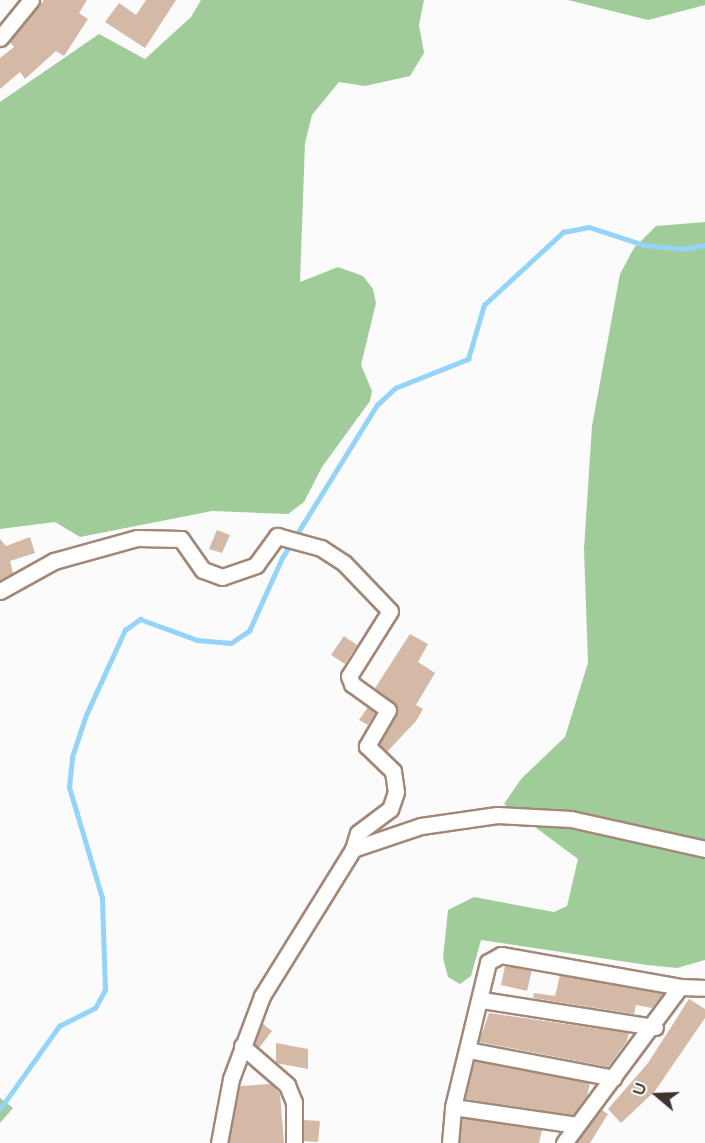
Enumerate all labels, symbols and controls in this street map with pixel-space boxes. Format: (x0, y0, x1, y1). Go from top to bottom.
north arrow (627, 1065, 687, 1125)
text: U (629, 1080, 651, 1098)

